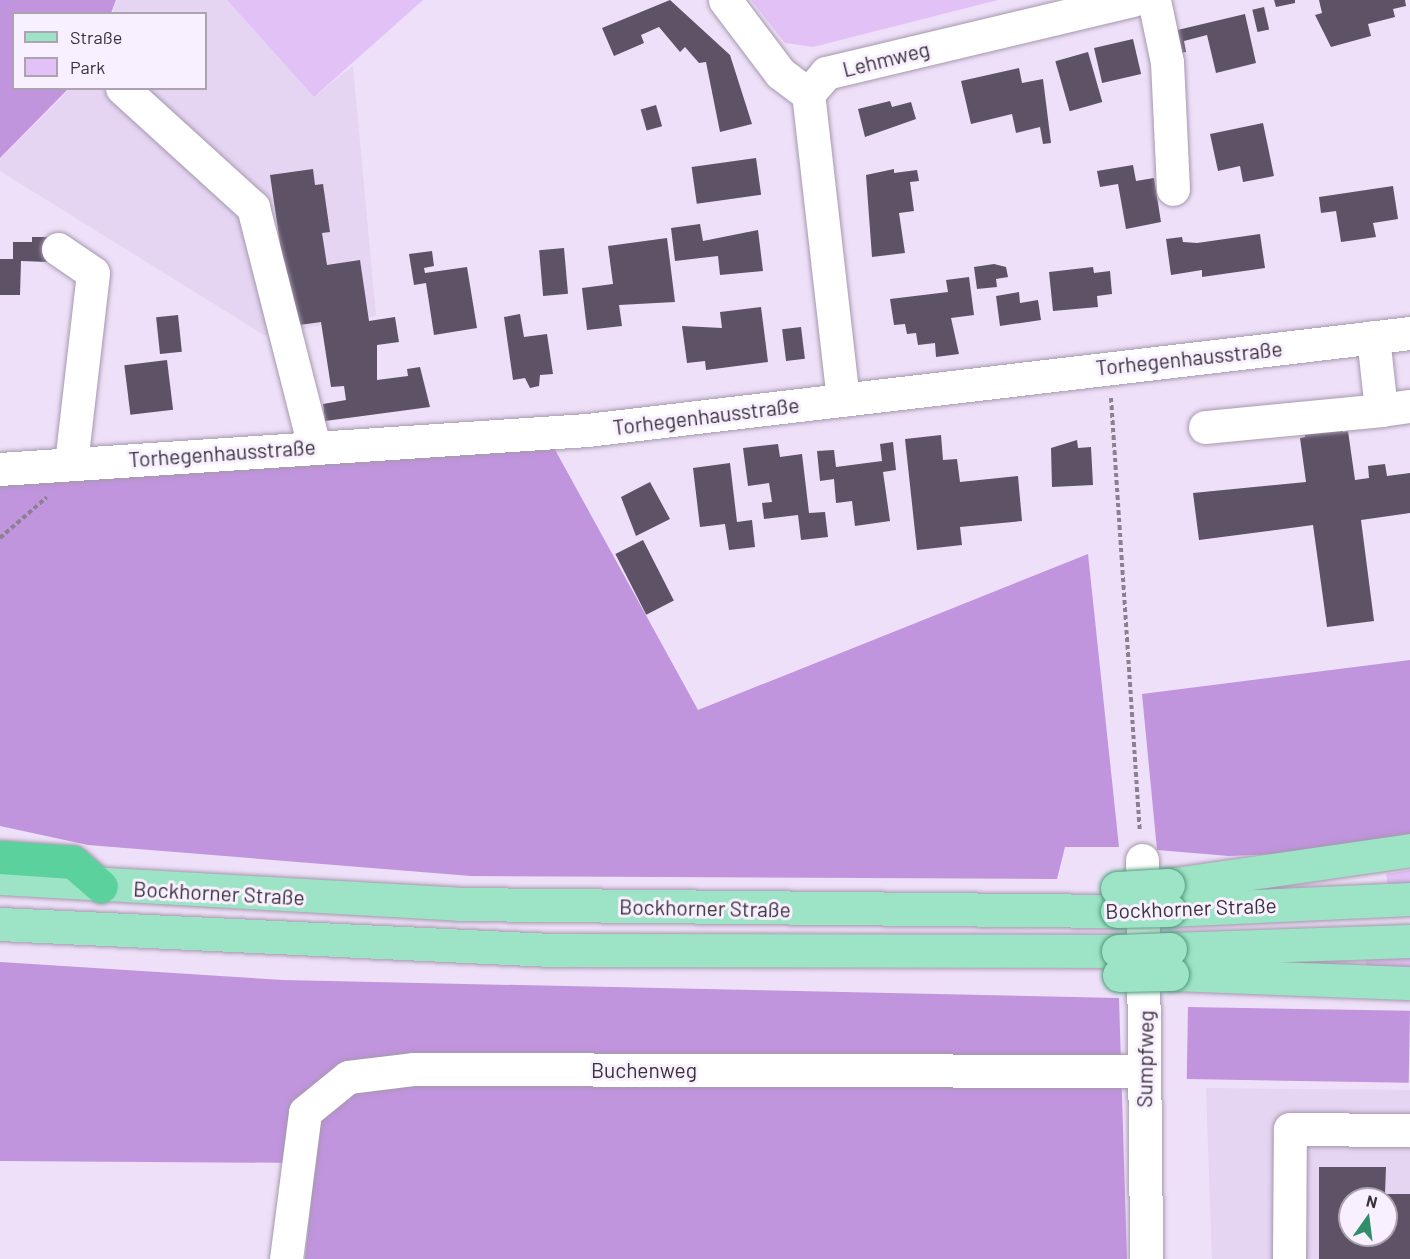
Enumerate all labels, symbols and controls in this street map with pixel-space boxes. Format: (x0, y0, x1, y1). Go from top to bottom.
legend (12, 12, 207, 90)
text: Straße (70, 26, 122, 48)
street label: Lehmweg (840, 36, 932, 82)
text: Park (70, 56, 105, 78)
street label: Torhegenhausstraße (1094, 336, 1284, 380)
street label: Torhegenhausstraße (611, 392, 801, 440)
street label: Torhegenhausstraße (128, 434, 316, 472)
street label: Bockhorner Straße (133, 876, 305, 910)
street label: Bockhorner Straße (1105, 892, 1277, 924)
street label: Bockhorner Straße (619, 894, 791, 922)
street label: Sumpfweg (1132, 1010, 1158, 1108)
street label: Buchenweg (591, 1057, 697, 1083)
north arrow (1338, 1187, 1398, 1247)
text: N (1365, 1190, 1379, 1211)

